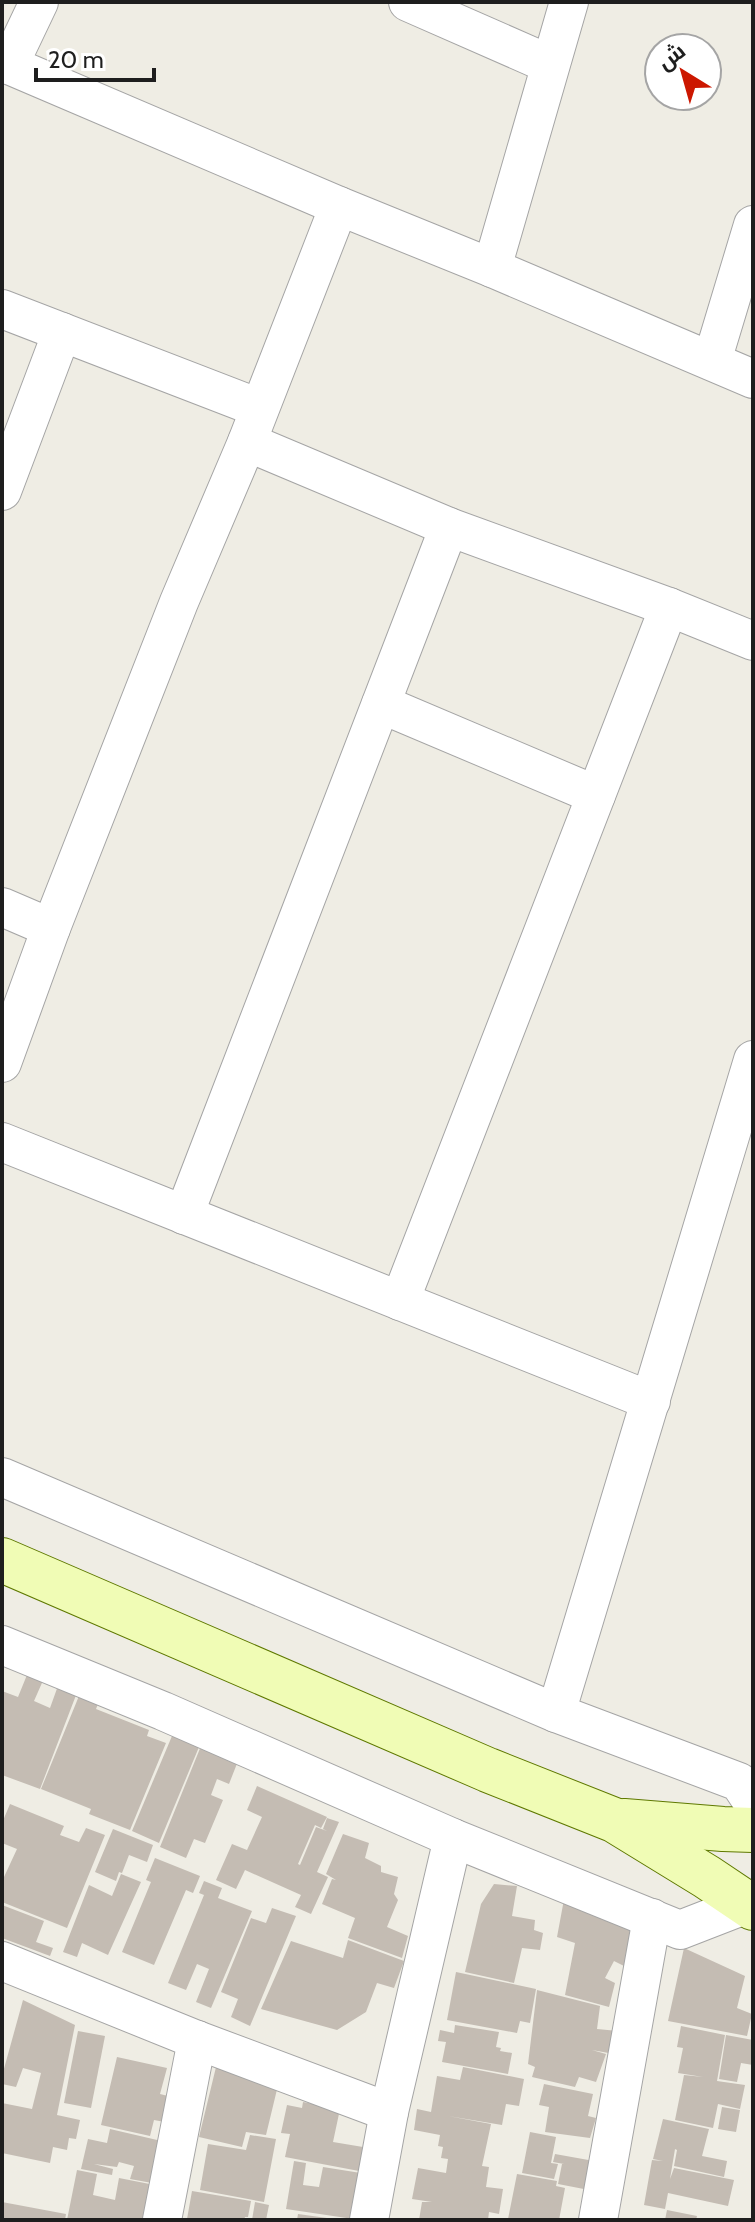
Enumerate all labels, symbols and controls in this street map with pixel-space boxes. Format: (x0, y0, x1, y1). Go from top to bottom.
scale bar (36, 32, 154, 82)
north arrow (643, 32, 723, 112)
text: ش (652, 37, 691, 76)
text: 20 m (48, 45, 104, 74)

